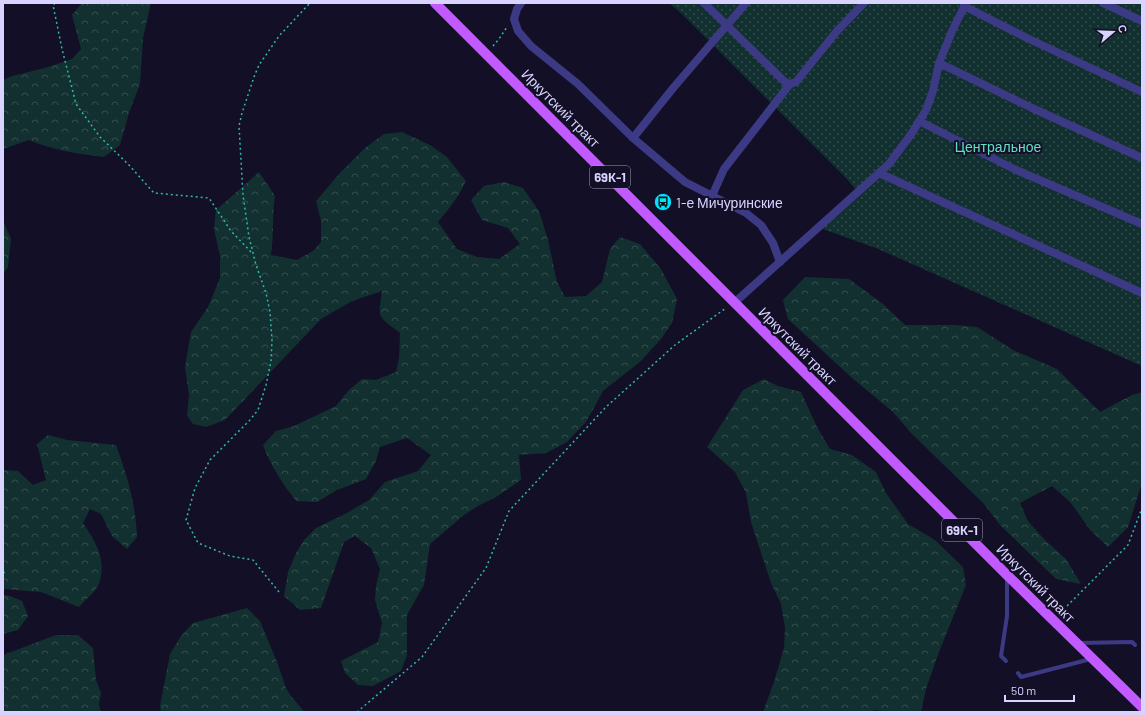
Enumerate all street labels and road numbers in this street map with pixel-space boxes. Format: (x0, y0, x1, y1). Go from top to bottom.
street label: Иркутский тракт (518, 65, 604, 151)
road number: 69К-1 (590, 166, 630, 188)
street label: Иркутский тракт (755, 303, 841, 389)
road number: 69К-1 (942, 519, 982, 541)
street label: Иркутский тракт (993, 540, 1079, 626)

